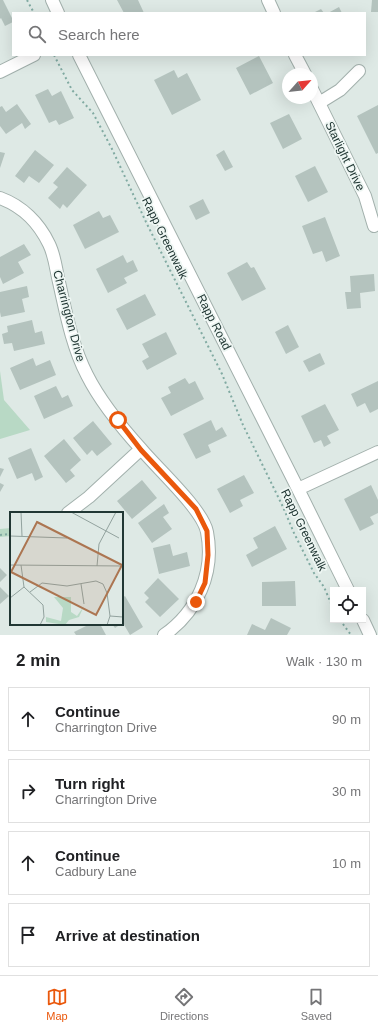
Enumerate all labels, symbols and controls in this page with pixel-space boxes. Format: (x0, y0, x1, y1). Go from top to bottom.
search box (12, 12, 366, 56)
icon: search (26, 23, 48, 45)
text: Search here (58, 26, 140, 43)
north arrow (282, 68, 318, 104)
street label: Starlight Drive (322, 119, 368, 193)
street label: Rapp Greenwalk (139, 195, 191, 282)
street label: Charrington Drive (50, 269, 88, 364)
street label: Rapp Road (194, 292, 234, 352)
route start (109, 411, 127, 429)
street label: Rapp Greenwalk (278, 487, 330, 574)
inset map (10, 512, 123, 625)
map controls (330, 587, 366, 623)
button: locate (330, 587, 366, 623)
route end (187, 593, 205, 611)
text: 2 min (16, 651, 60, 670)
text: Walk · 130 m (286, 654, 362, 669)
text: Continue (55, 703, 120, 720)
icon: ahead (17, 708, 39, 730)
text: 90 m (332, 712, 361, 727)
text: Charrington Drive (55, 720, 157, 735)
text: Turn right (55, 775, 125, 792)
icon: right (17, 780, 39, 802)
text: 30 m (332, 784, 361, 799)
text: Charrington Drive (55, 792, 157, 807)
text: Continue (55, 847, 120, 864)
icon: ahead (17, 852, 39, 874)
text: 10 m (332, 856, 361, 871)
text: Cadbury Lane (55, 864, 137, 879)
icon: arrive (17, 924, 39, 946)
text: Arrive at destination (55, 927, 200, 944)
tab: Map (46, 986, 68, 1022)
tab: Directions (160, 986, 209, 1022)
tab: Saved (301, 986, 332, 1022)

